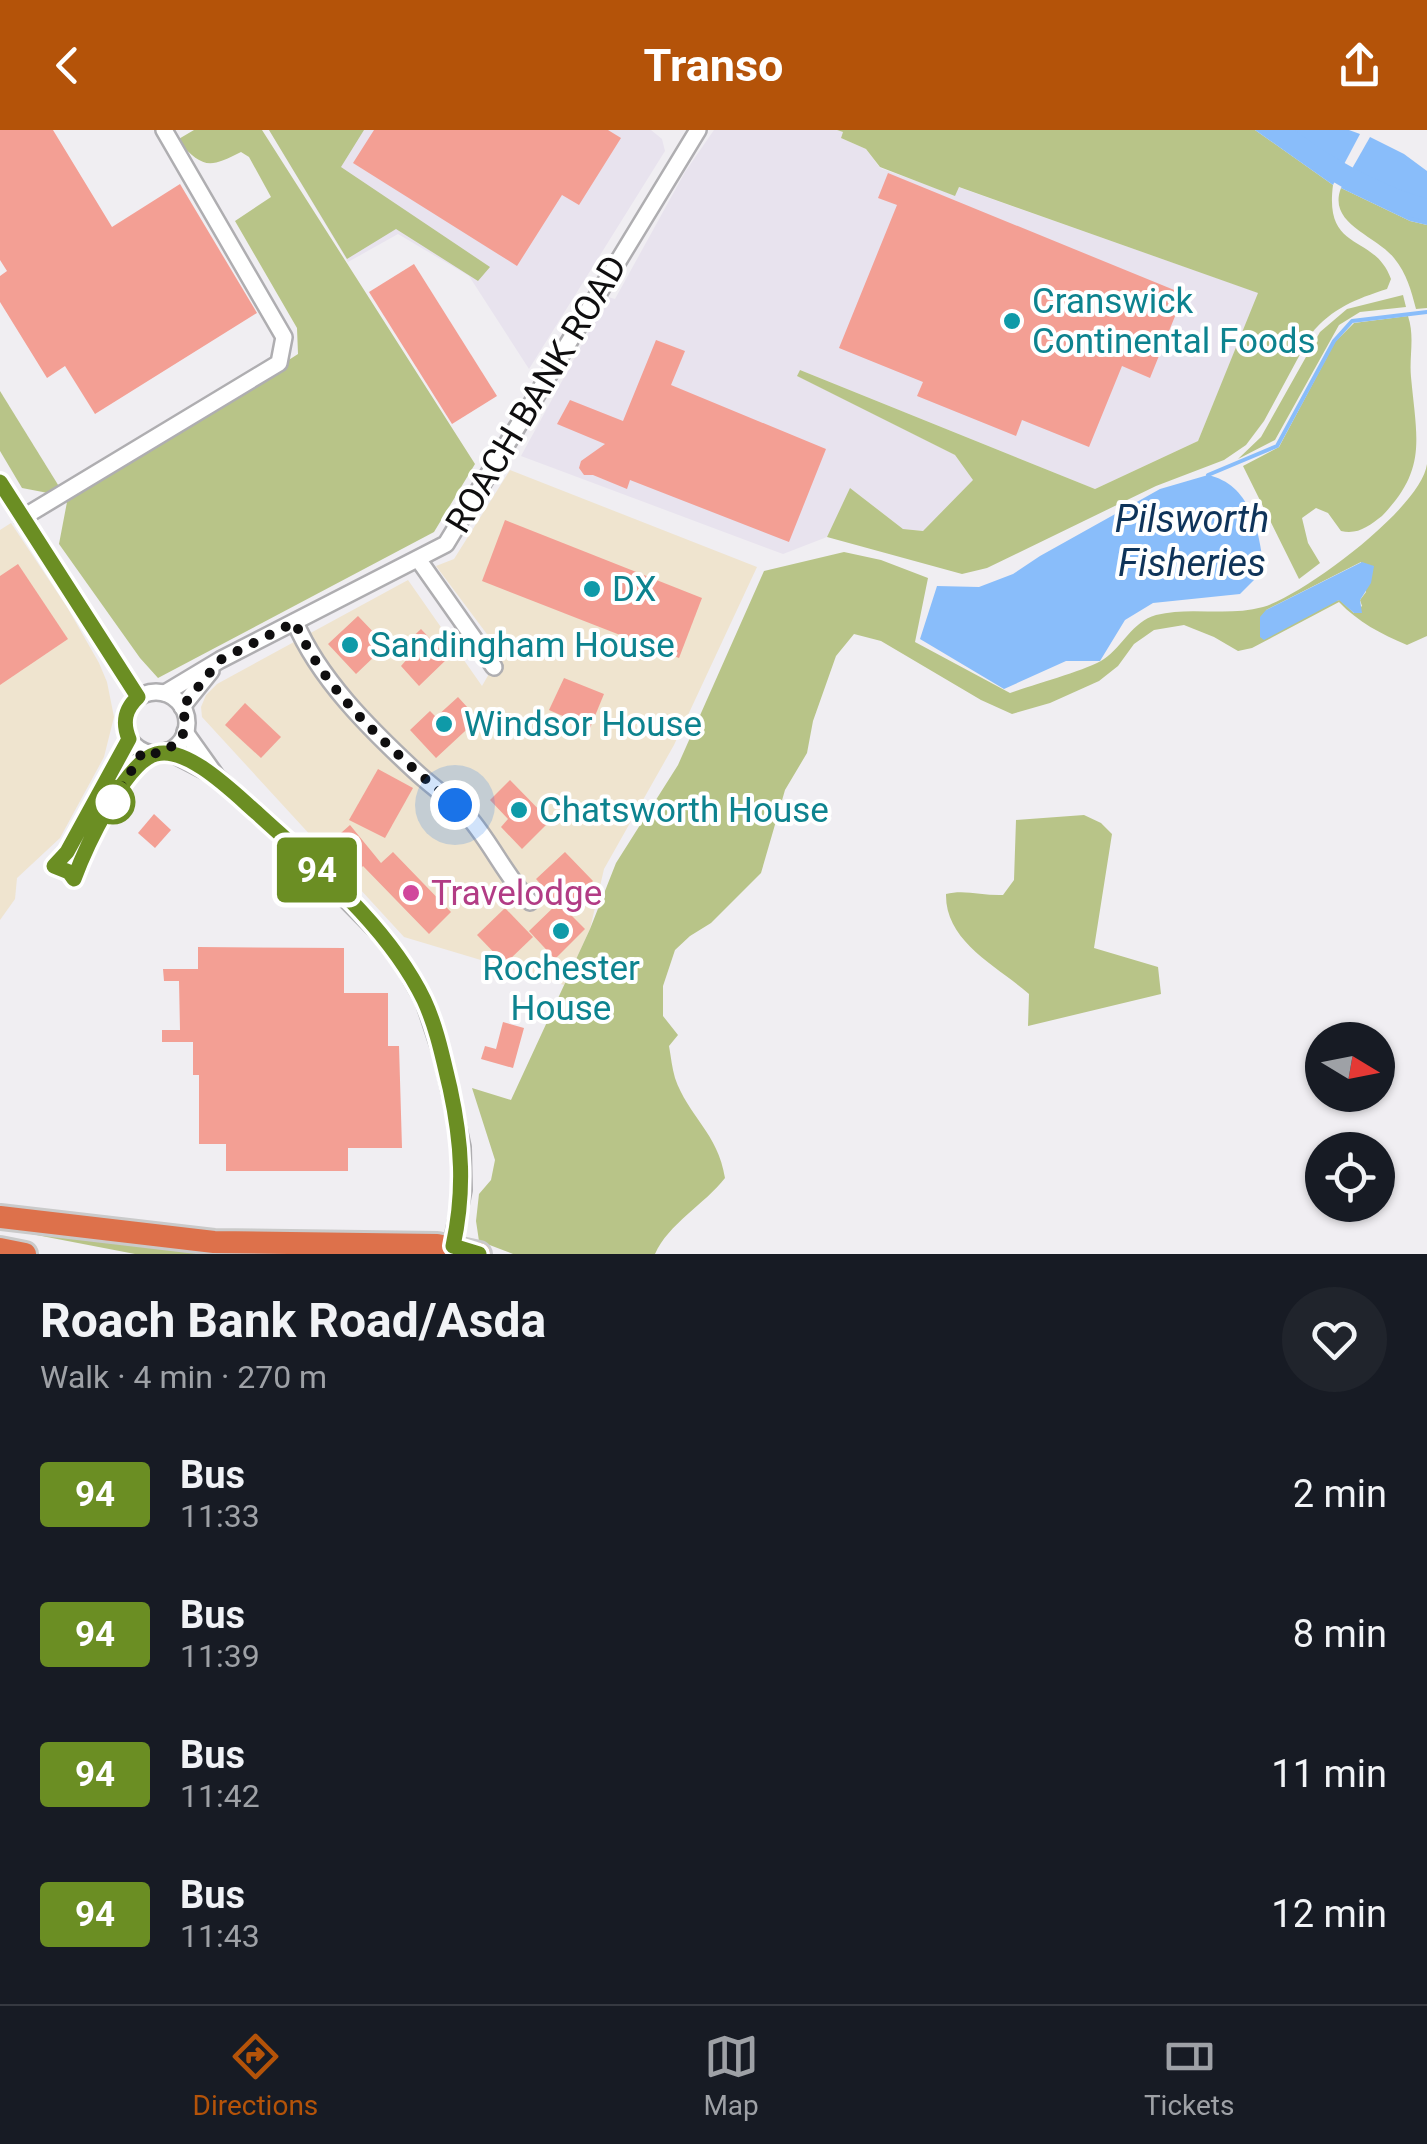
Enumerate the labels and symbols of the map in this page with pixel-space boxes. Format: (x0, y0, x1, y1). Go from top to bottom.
street label: ROACH BANK ROAD (438, 248, 635, 540)
place label: Cranswick Continental Foods (1032, 281, 1316, 362)
marker: Cranswick Continental Foods (1001, 310, 1023, 332)
water label: Pilsworth Fisheries (1115, 497, 1269, 585)
place label: DX (612, 569, 657, 610)
marker: DX (581, 578, 603, 600)
place label: Sandingham House (370, 625, 675, 666)
marker: Sandingham House (339, 634, 361, 656)
place label: Windsor House (464, 704, 702, 745)
marker: Windsor House (433, 713, 455, 735)
your location (430, 780, 480, 830)
unlabelled marker (92, 781, 134, 823)
place label: Chatsworth House (539, 790, 829, 831)
marker: Chatsworth House (508, 799, 530, 821)
line badge: 94 (272, 838, 362, 902)
place label: Travelodge (431, 873, 602, 914)
marker: Travelodge (400, 882, 422, 904)
marker: Rochester House (550, 920, 572, 942)
place label: Rochester House (482, 948, 640, 1029)
north arrow (1305, 1022, 1395, 1112)

